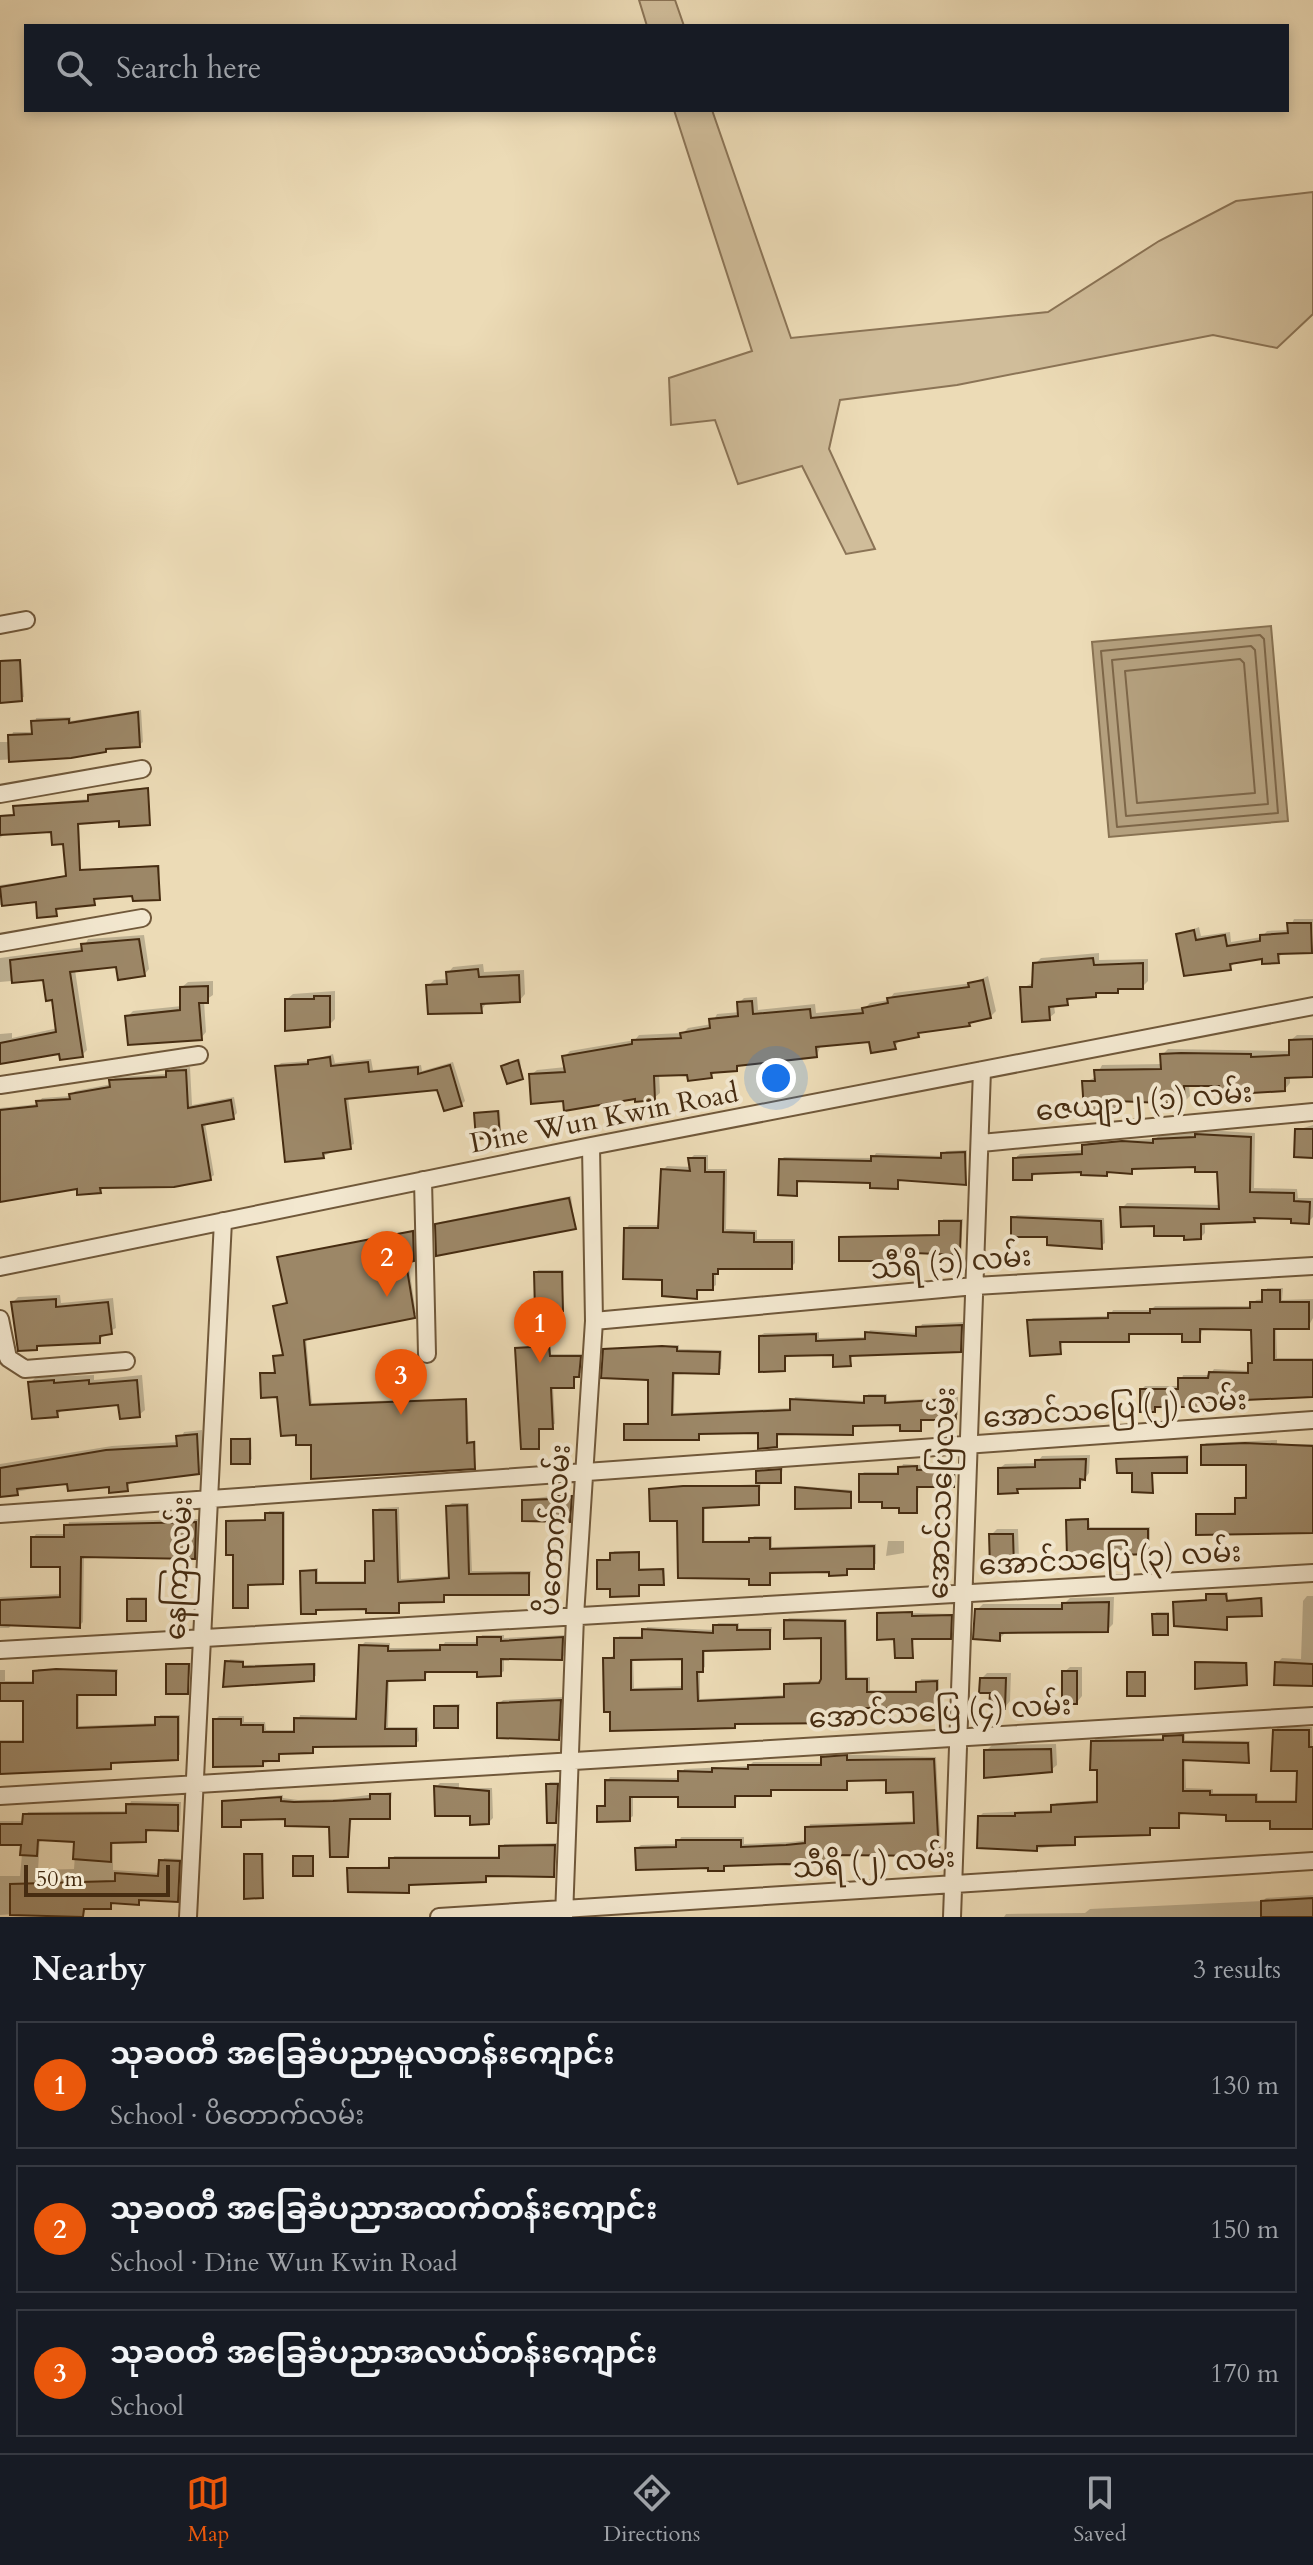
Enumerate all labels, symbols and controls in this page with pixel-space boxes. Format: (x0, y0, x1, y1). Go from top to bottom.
search box (24, 24, 1289, 112)
icon: search (52, 46, 96, 90)
text: Search here (116, 48, 261, 89)
your location (756, 1058, 796, 1098)
street label: Dine Wun Kwin Road (467, 1073, 742, 1163)
street label: ဇေယျာ၂ (၁) လမ်း (1034, 1074, 1254, 1133)
pin: 2 (361, 1231, 413, 1297)
street label: သီရိ (၁) လမ်း (869, 1237, 1033, 1292)
pin: 1 (514, 1297, 566, 1363)
pin: 3 (375, 1349, 427, 1415)
street label: အောင်သပြေ (၂) လမ်း (982, 1381, 1248, 1440)
street label: အောင်သပြေလမ်း (919, 1386, 968, 1600)
street label: ပိတောက်လမ်း (530, 1443, 580, 1617)
street label: နေကြာလမ်း (156, 1495, 205, 1641)
street label: အောင်သပြေ (၃) လမ်း (978, 1533, 1242, 1588)
street label: အောင်သပြေ (၄) လမ်း (808, 1686, 1072, 1741)
street label: သီရိ (၂) လမ်း (792, 1838, 957, 1891)
scale bar (24, 1861, 170, 1897)
text: 50 m (36, 1864, 83, 1894)
text: Nearby (32, 1946, 147, 1992)
text: 3 results (1193, 1952, 1281, 1987)
text: သုခဝတီ အခြေခံပညာမူလတန်းကျောင်း (110, 2034, 615, 2075)
text: 1 (53, 2068, 67, 2103)
text: 130 m (1210, 2068, 1279, 2103)
text: School · ပိတောက်လမ်း (110, 2098, 364, 2133)
text: သုခဝတီ အခြေခံပညာအထက်တန်းကျောင်း (110, 2189, 657, 2230)
text: 2 (53, 2212, 67, 2247)
text: 150 m (1210, 2212, 1279, 2247)
text: School · Dine Wun Kwin Road (110, 2245, 458, 2280)
text: သုခဝတီ အခြေခံပညာအလယ်တန်းကျောင်း (110, 2333, 657, 2374)
text: 3 (53, 2356, 67, 2391)
text: 170 m (1210, 2356, 1279, 2391)
text: School (110, 2389, 184, 2424)
tab: Map (186, 2471, 230, 2549)
tab: Directions (603, 2471, 700, 2549)
tab: Saved (1073, 2471, 1127, 2549)

